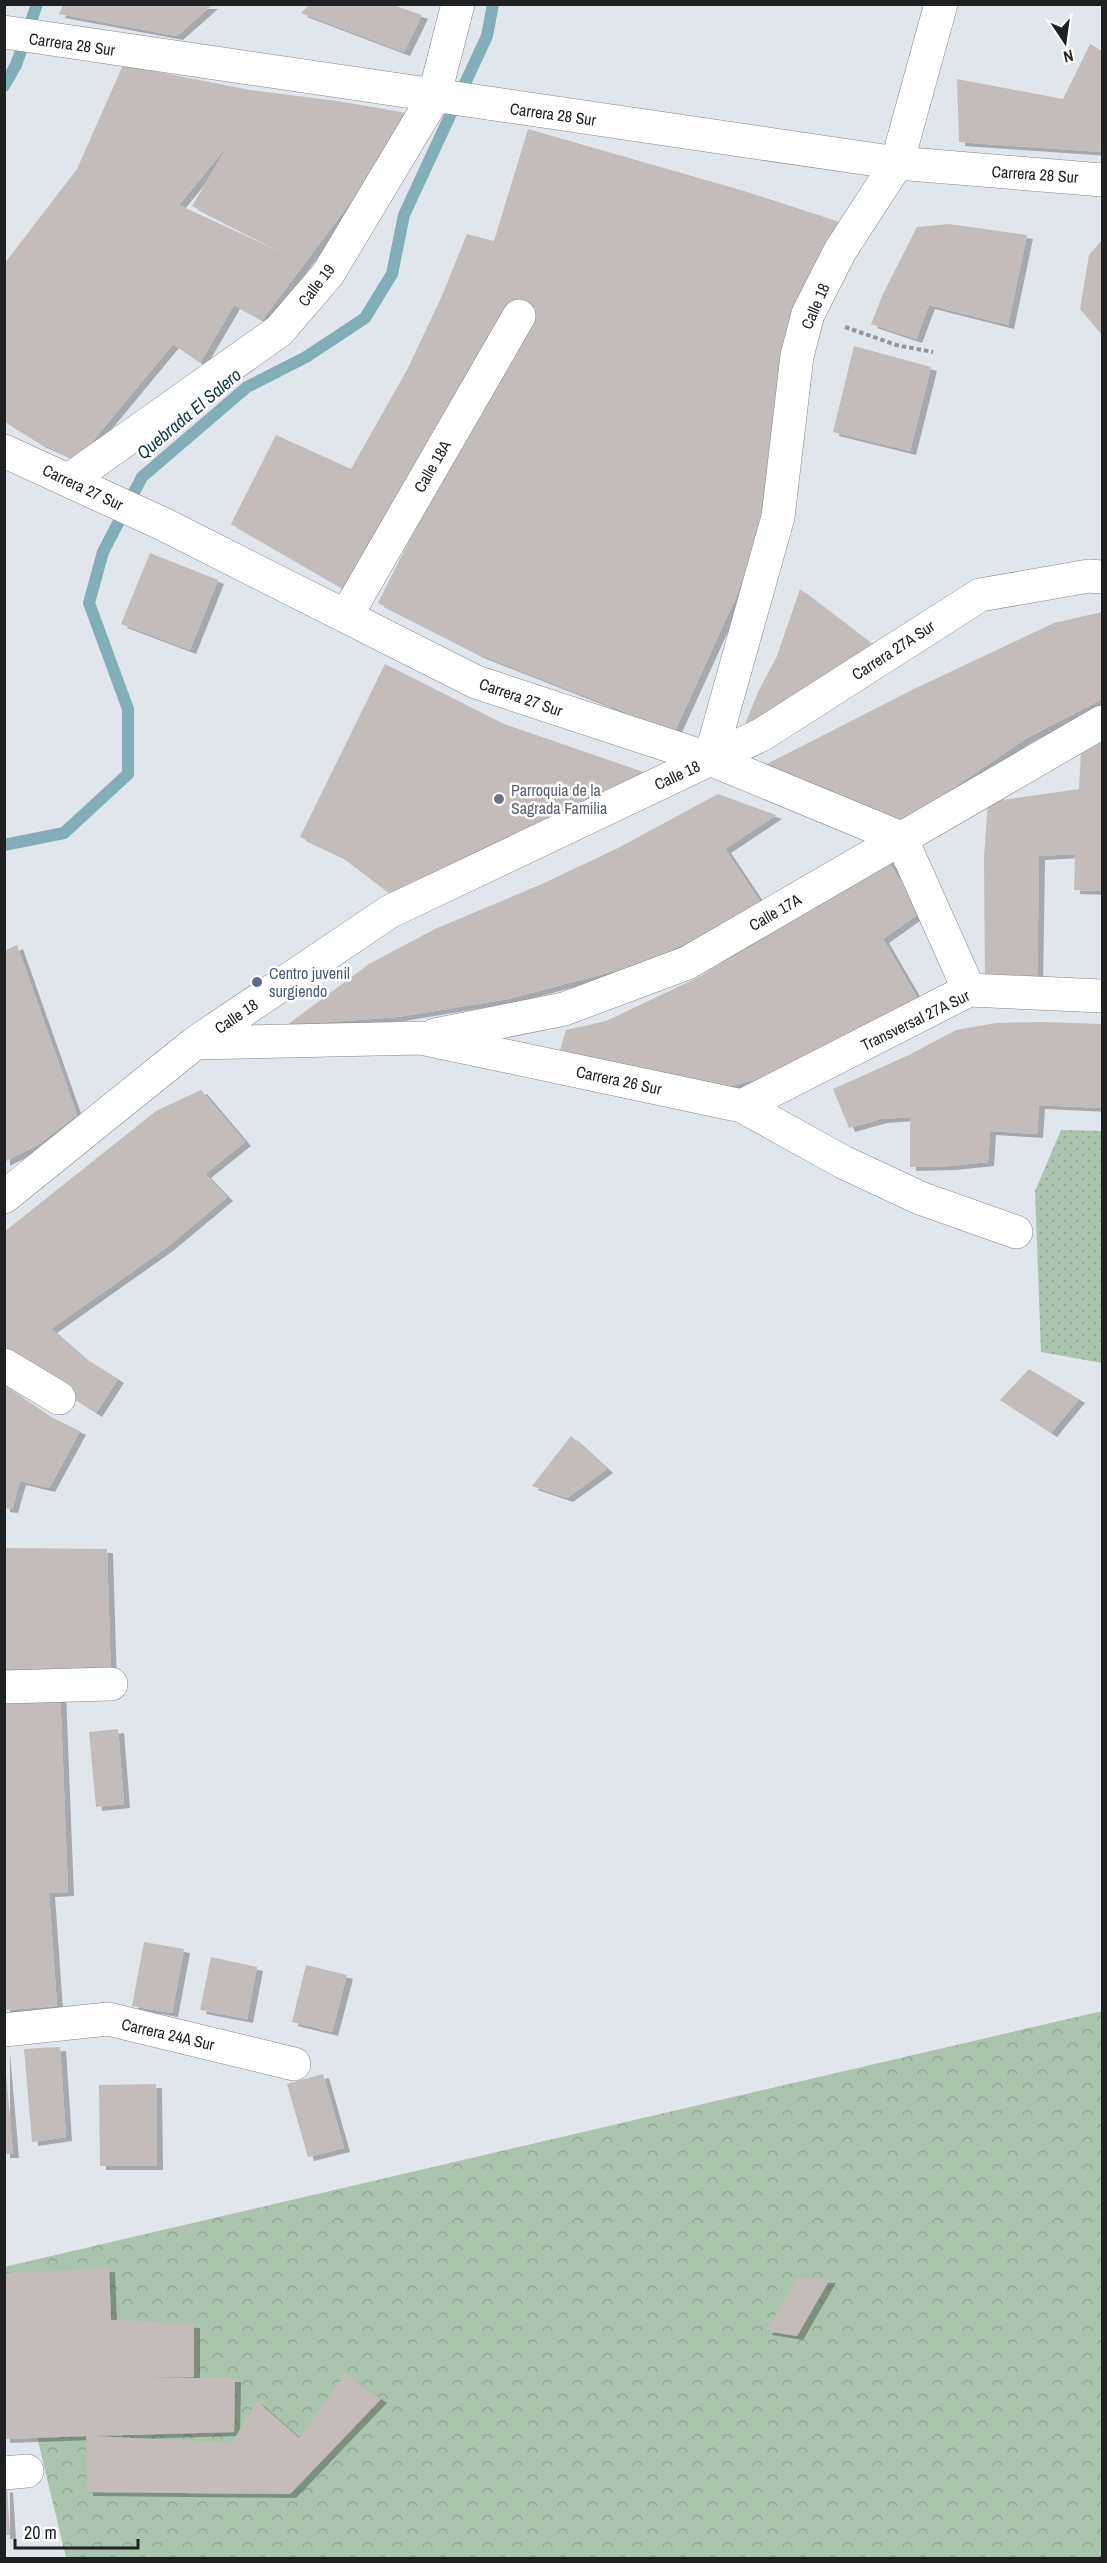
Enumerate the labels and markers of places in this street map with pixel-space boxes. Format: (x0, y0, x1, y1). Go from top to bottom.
place label: Parroquia de la Sagrada Familia (511, 779, 608, 819)
marker: Parroquia de la Sagrada Familia (492, 792, 506, 806)
place label: Centro juvenil surgiendo (269, 962, 350, 1002)
marker: Centro juvenil surgiendo (250, 975, 264, 989)

